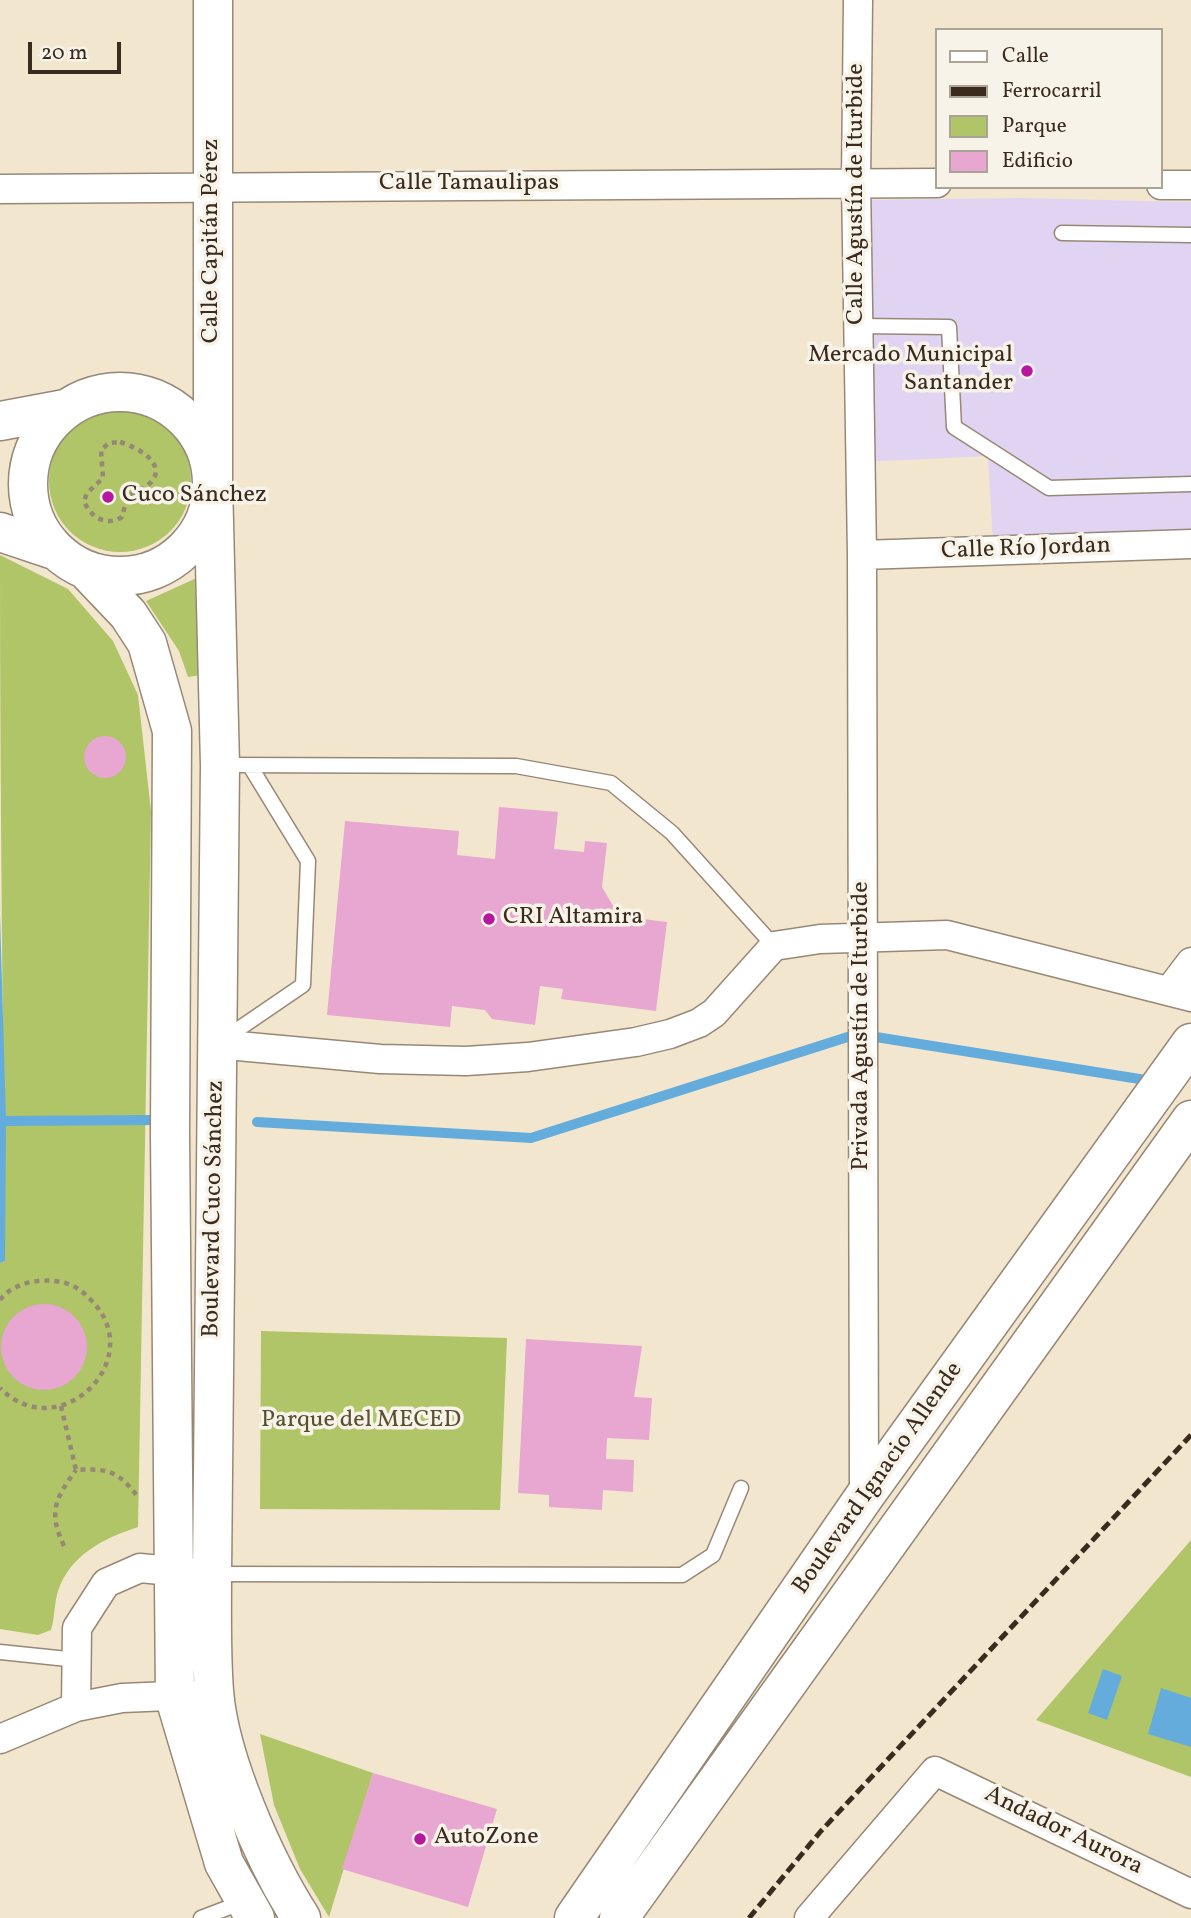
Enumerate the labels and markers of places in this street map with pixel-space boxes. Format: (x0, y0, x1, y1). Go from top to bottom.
place label: Mercado Municipal Santander (808, 343, 1013, 399)
marker: Mercado Municipal Santander (1019, 363, 1035, 379)
place label: Cuco Sánchez (122, 483, 267, 511)
marker: Cuco Sánchez (100, 489, 116, 505)
place label: CRI Altamira (503, 905, 643, 933)
marker: CRI Altamira (481, 911, 497, 927)
place label: AutoZone (434, 1825, 539, 1853)
marker: AutoZone (412, 1831, 428, 1847)

